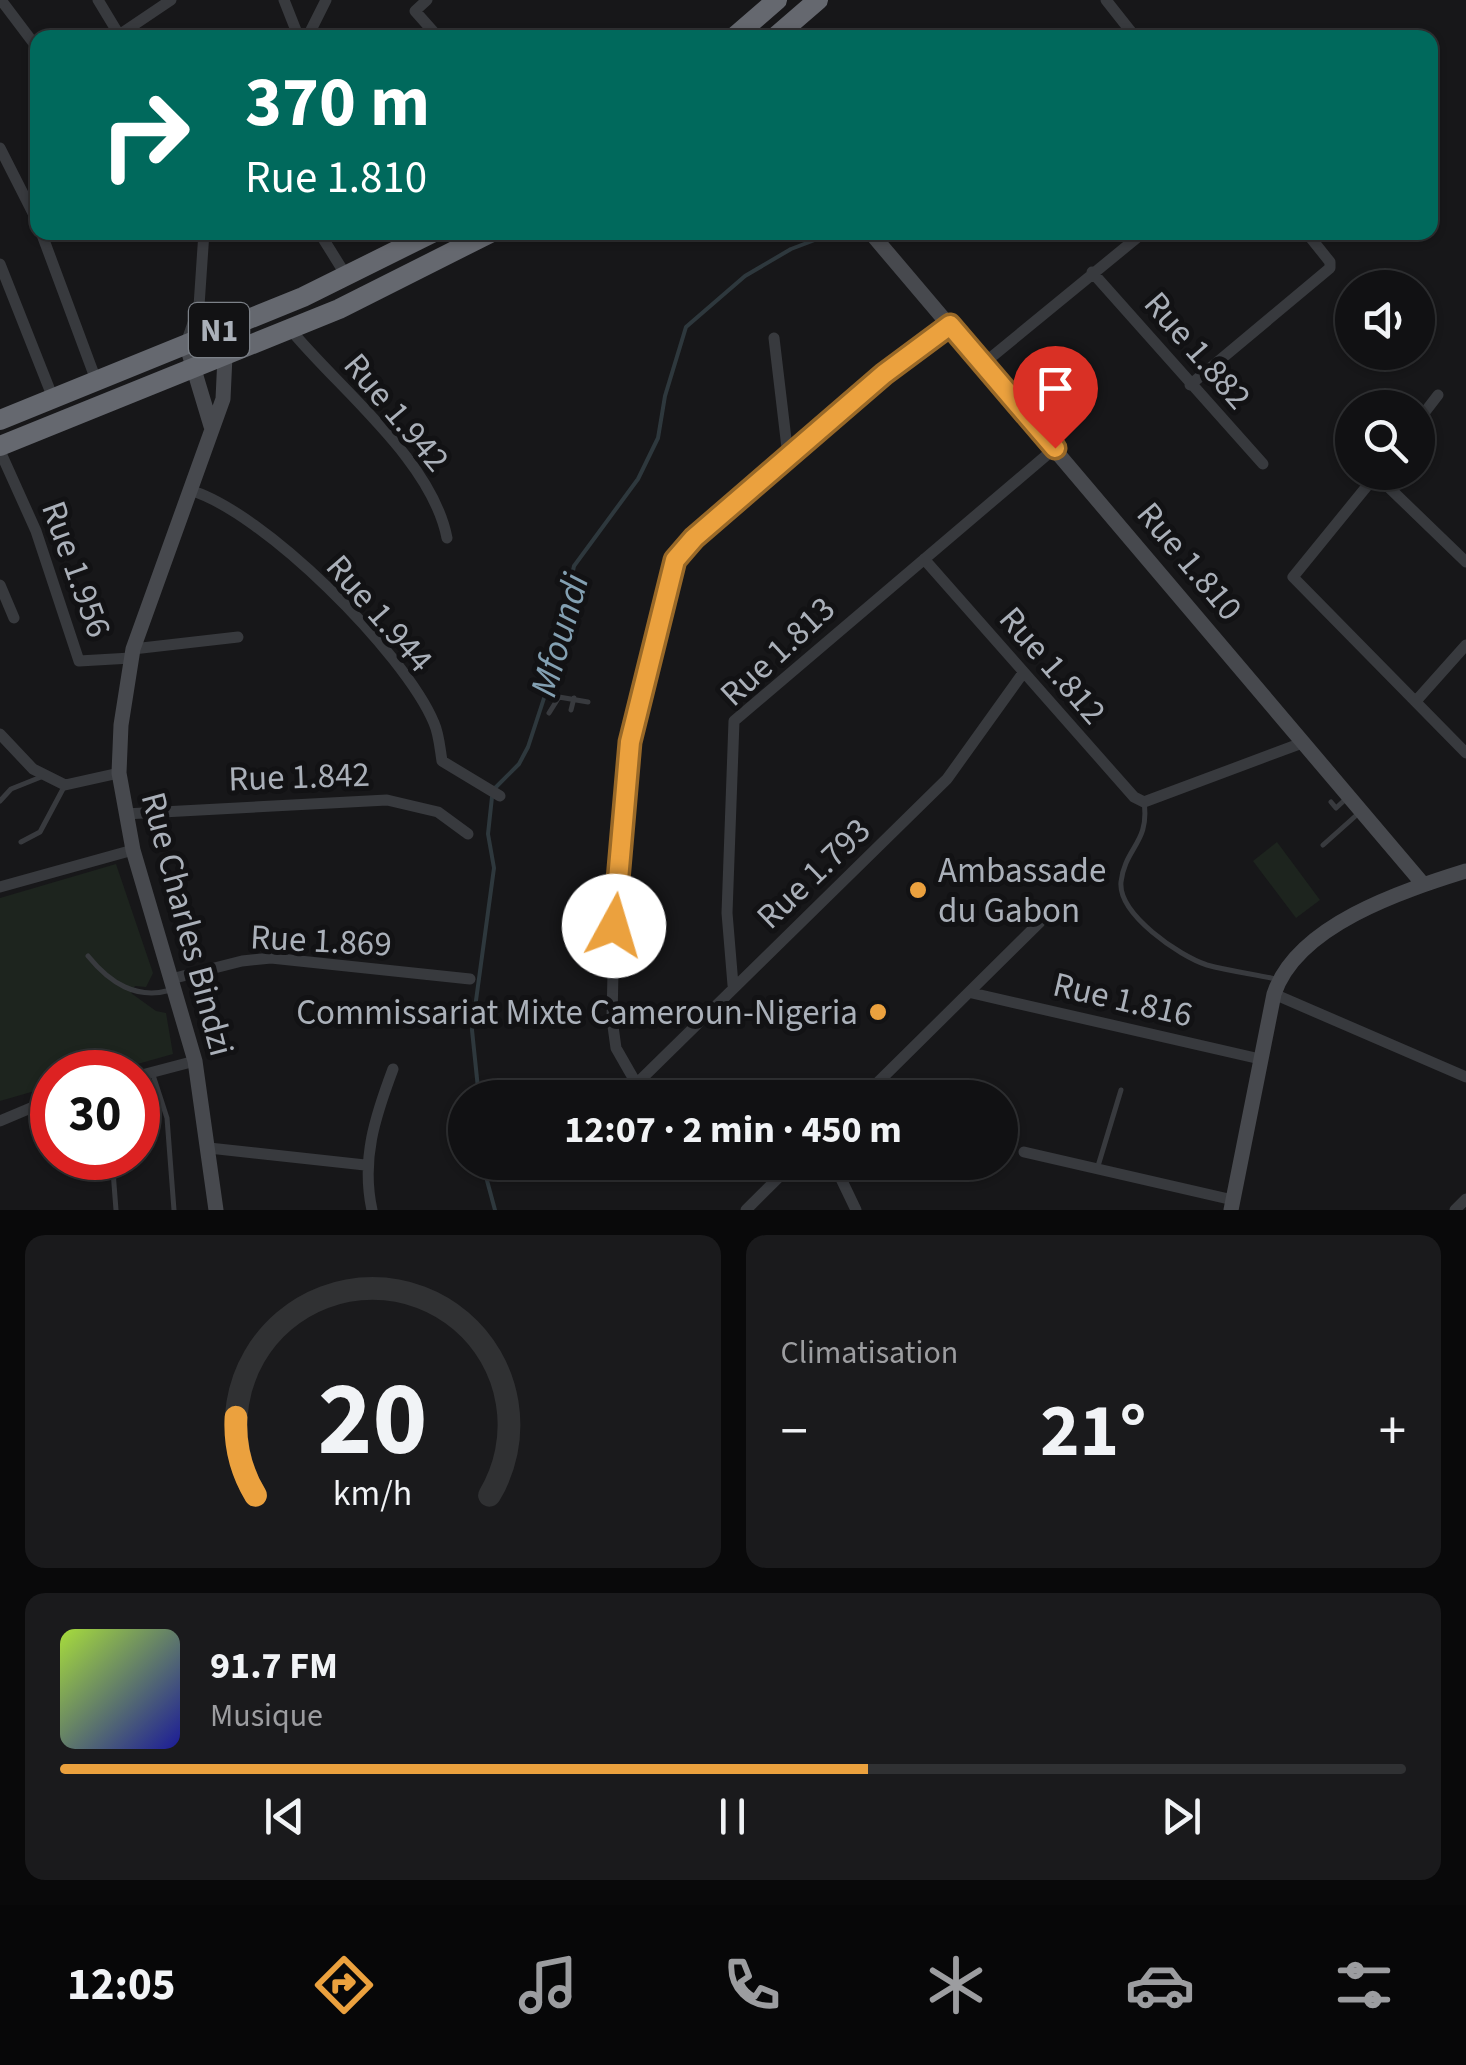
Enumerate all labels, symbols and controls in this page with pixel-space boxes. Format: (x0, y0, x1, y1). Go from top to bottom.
text: 370 m (245, 53, 430, 153)
icon: right (80, 70, 210, 200)
text: Rue 1.810 (245, 146, 427, 210)
map controls (1335, 270, 1435, 490)
button: sound (1335, 270, 1435, 370)
street label: Rue 1.882 (1132, 281, 1263, 421)
road number: N1 (189, 303, 249, 357)
street label: Rue 1.942 (332, 342, 461, 483)
pin (1013, 346, 1098, 449)
icon: arrive (1028, 361, 1083, 416)
button: search (1335, 390, 1435, 490)
street label: Rue 1.810 (1125, 491, 1254, 632)
street label: Rue 1.956 (28, 494, 124, 644)
street label: Rue 1.944 (314, 544, 445, 684)
water label: Mfoundi (517, 566, 604, 703)
street label: Rue 1.813 (709, 585, 847, 718)
street label: Rue 1.812 (987, 596, 1118, 736)
street label: Rue 1.842 (227, 750, 371, 804)
street label: Rue Charles Bindzi (128, 787, 246, 1062)
street label: Rue 1.793 (745, 807, 882, 941)
place label: Ambassade du Gabon (938, 846, 1106, 936)
position arrow (562, 874, 666, 978)
marker: Ambassade du Gabon (907, 879, 929, 901)
street label: Rue 1.869 (249, 912, 393, 970)
street label: Rue 1.816 (1048, 960, 1197, 1040)
place label: Commissariat Mixte Cameroun-Nigeria (296, 988, 858, 1038)
marker: Commissariat Mixte Cameroun-Nigeria (867, 1001, 889, 1023)
speed limit sign: 30 (30, 1050, 160, 1180)
text: 12:07 · 2 min · 450 m (564, 1103, 902, 1157)
text: Climatisation (781, 1330, 958, 1376)
text: 20 (318, 1347, 428, 1495)
text: 21° (1040, 1378, 1147, 1485)
text: − (781, 1393, 808, 1471)
text: + (1379, 1393, 1406, 1471)
text: km/h (333, 1468, 412, 1519)
text: 91.7 FM (210, 1639, 338, 1693)
text: Musique (210, 1693, 323, 1739)
icon: previous (257, 1789, 312, 1844)
icon: pause (705, 1789, 760, 1844)
icon: next (1154, 1789, 1209, 1844)
icon: directions (309, 1950, 379, 2020)
icon: music (513, 1950, 583, 2020)
icon: phone (717, 1950, 787, 2020)
icon: climate (921, 1950, 991, 2020)
icon: car (1125, 1950, 1195, 2020)
icon: filters (1329, 1950, 1399, 2020)
text: 12:05 (67, 1953, 176, 2017)

